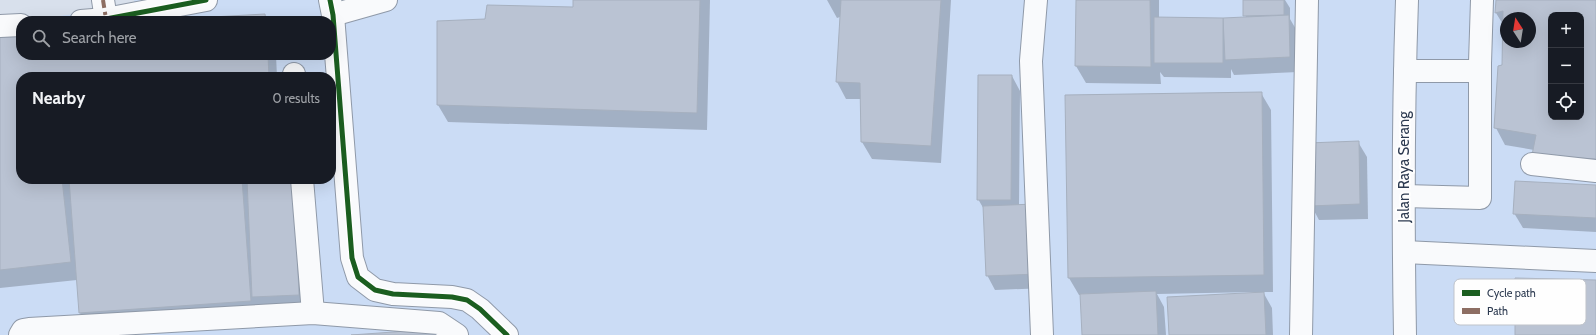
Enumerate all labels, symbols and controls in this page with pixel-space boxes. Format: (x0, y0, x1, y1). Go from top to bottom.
north arrow (1500, 12, 1536, 48)
map controls (1548, 12, 1584, 120)
button: + (1548, 12, 1584, 48)
search box (16, 16, 336, 60)
icon: search (30, 27, 52, 49)
text: Search here (62, 29, 137, 47)
button: − (1548, 48, 1584, 84)
button: locate (1548, 84, 1584, 120)
text: Nearby (32, 88, 85, 108)
text: 0 results (272, 90, 320, 106)
street label: Jalan Raya Serang (1395, 111, 1413, 224)
legend (1454, 279, 1586, 325)
text: Cycle path (1487, 286, 1536, 300)
text: Path (1487, 304, 1508, 318)

